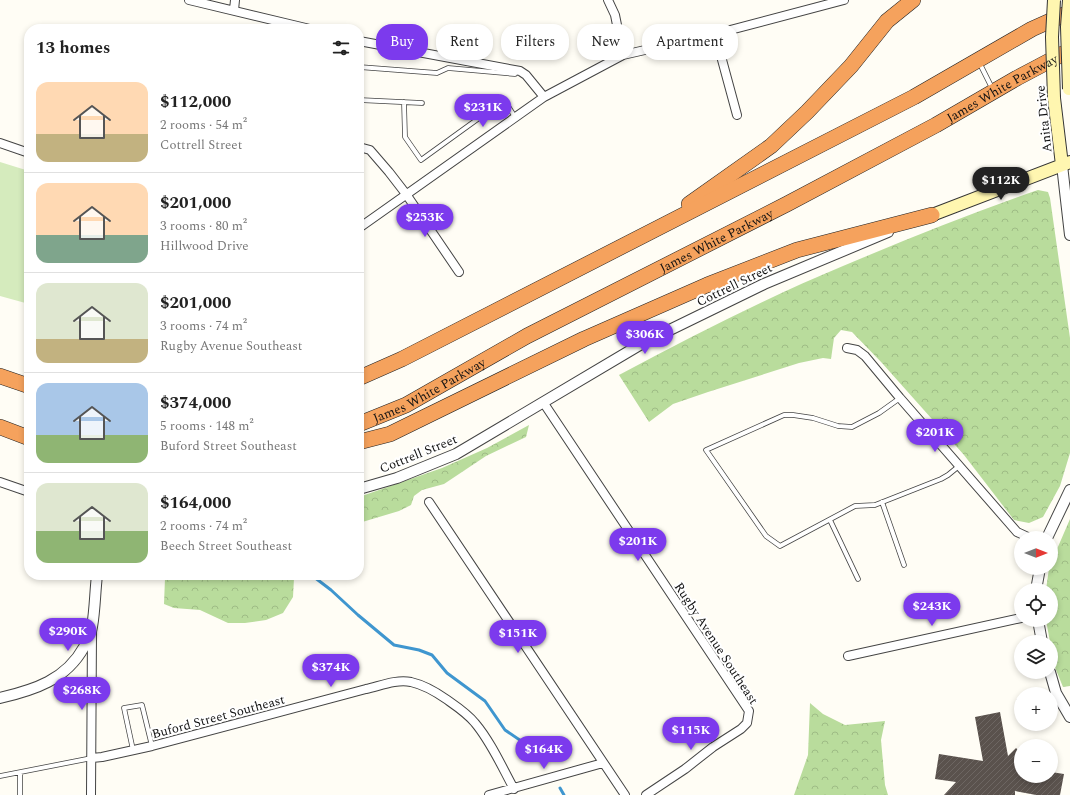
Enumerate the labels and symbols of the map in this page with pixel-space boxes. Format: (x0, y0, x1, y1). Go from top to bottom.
street label: James White Parkway (943, 49, 1062, 128)
street label: Anita Drive (1031, 84, 1057, 153)
pin: $231K (455, 94, 511, 128)
pin: $112K (973, 167, 1029, 201)
street label: James White Parkway (656, 203, 777, 278)
pin: $253K (397, 204, 453, 238)
street label: Cottrell Street (693, 258, 776, 312)
pin: $306K (617, 321, 673, 355)
street label: James White Parkway (370, 352, 490, 428)
pin: $201K (907, 419, 963, 453)
street label: Cottrell Street (376, 429, 461, 479)
pin: $201K (610, 528, 666, 562)
north arrow (1014, 531, 1058, 575)
street label: Rugby Avenue Southeast (669, 578, 764, 709)
pin: $243K (904, 593, 960, 627)
pin: $290K (40, 618, 96, 652)
pin: $151K (490, 620, 546, 654)
pin: $374K (303, 654, 359, 688)
pin: $268K (54, 677, 110, 711)
street label: Buford Street Southeast (150, 690, 287, 744)
pin: $115K (663, 717, 719, 751)
pin: $164K (516, 736, 572, 770)

